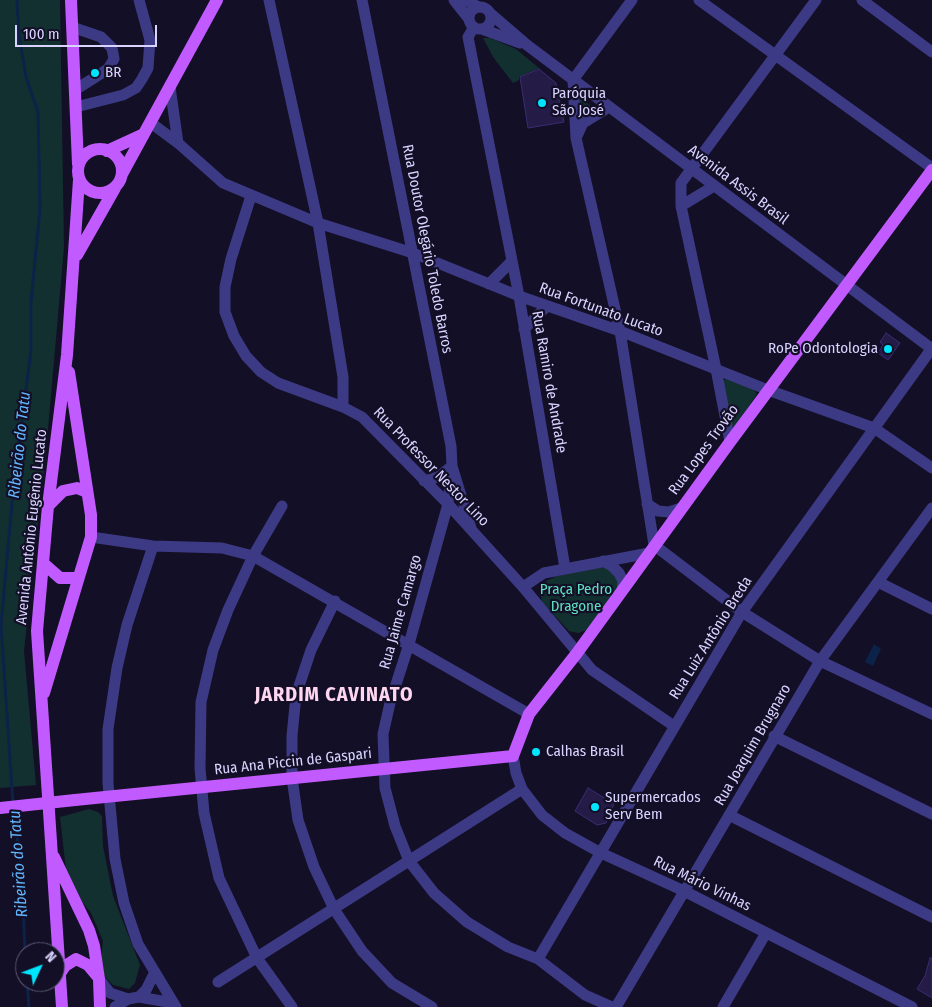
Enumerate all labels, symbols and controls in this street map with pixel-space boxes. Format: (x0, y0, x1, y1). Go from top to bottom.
scale bar (18, 15, 160, 47)
text: 100 m (23, 25, 60, 43)
place label: BR (105, 64, 121, 82)
marker: BR (89, 67, 101, 79)
place label: Paróquia São José (552, 85, 606, 120)
marker: Paróquia São José (536, 97, 548, 109)
street label: Avenida Assis Brasil (684, 141, 792, 229)
street label: Rua Doutor Olegário Toledo Barros (398, 143, 456, 355)
street label: Rua Fortunato Lucato (537, 279, 665, 341)
street label: Rua Ramiro de Andrade (528, 309, 570, 455)
place label: RoPe Odontologia (768, 340, 878, 358)
marker: RoPe Odontologia (882, 343, 894, 355)
water label: Ribeirão do Tatu (5, 391, 35, 499)
street label: Rua Lopes Trovão (665, 401, 743, 499)
street label: Rua Professor Nestor Lino (369, 404, 493, 530)
street label: Avenida Antônio Eugênio Lucato (13, 428, 51, 626)
street label: Rua Jaime Camargo (376, 553, 426, 671)
street label: Rua Luiz Antônio Breda (666, 573, 756, 703)
park label: Praça Pedro Dragone (540, 581, 612, 616)
street label: Rua Joaquim Brugnaro (711, 681, 795, 809)
district label: JARDIM CAVINATO (253, 683, 415, 707)
place label: Calhas Brasil (546, 743, 624, 761)
street label: Rua Ana Piccin de Gaspari (213, 745, 373, 779)
marker: Calhas Brasil (530, 746, 542, 758)
place label: Supermercados Serv Bem (605, 789, 701, 824)
marker: Supermercados Serv Bem (589, 801, 601, 813)
water label: Ribeirão do Tatu (6, 810, 32, 918)
street label: Rua Mário Vinhas (650, 853, 754, 915)
north arrow (15, 942, 65, 992)
text: N (42, 948, 60, 966)

